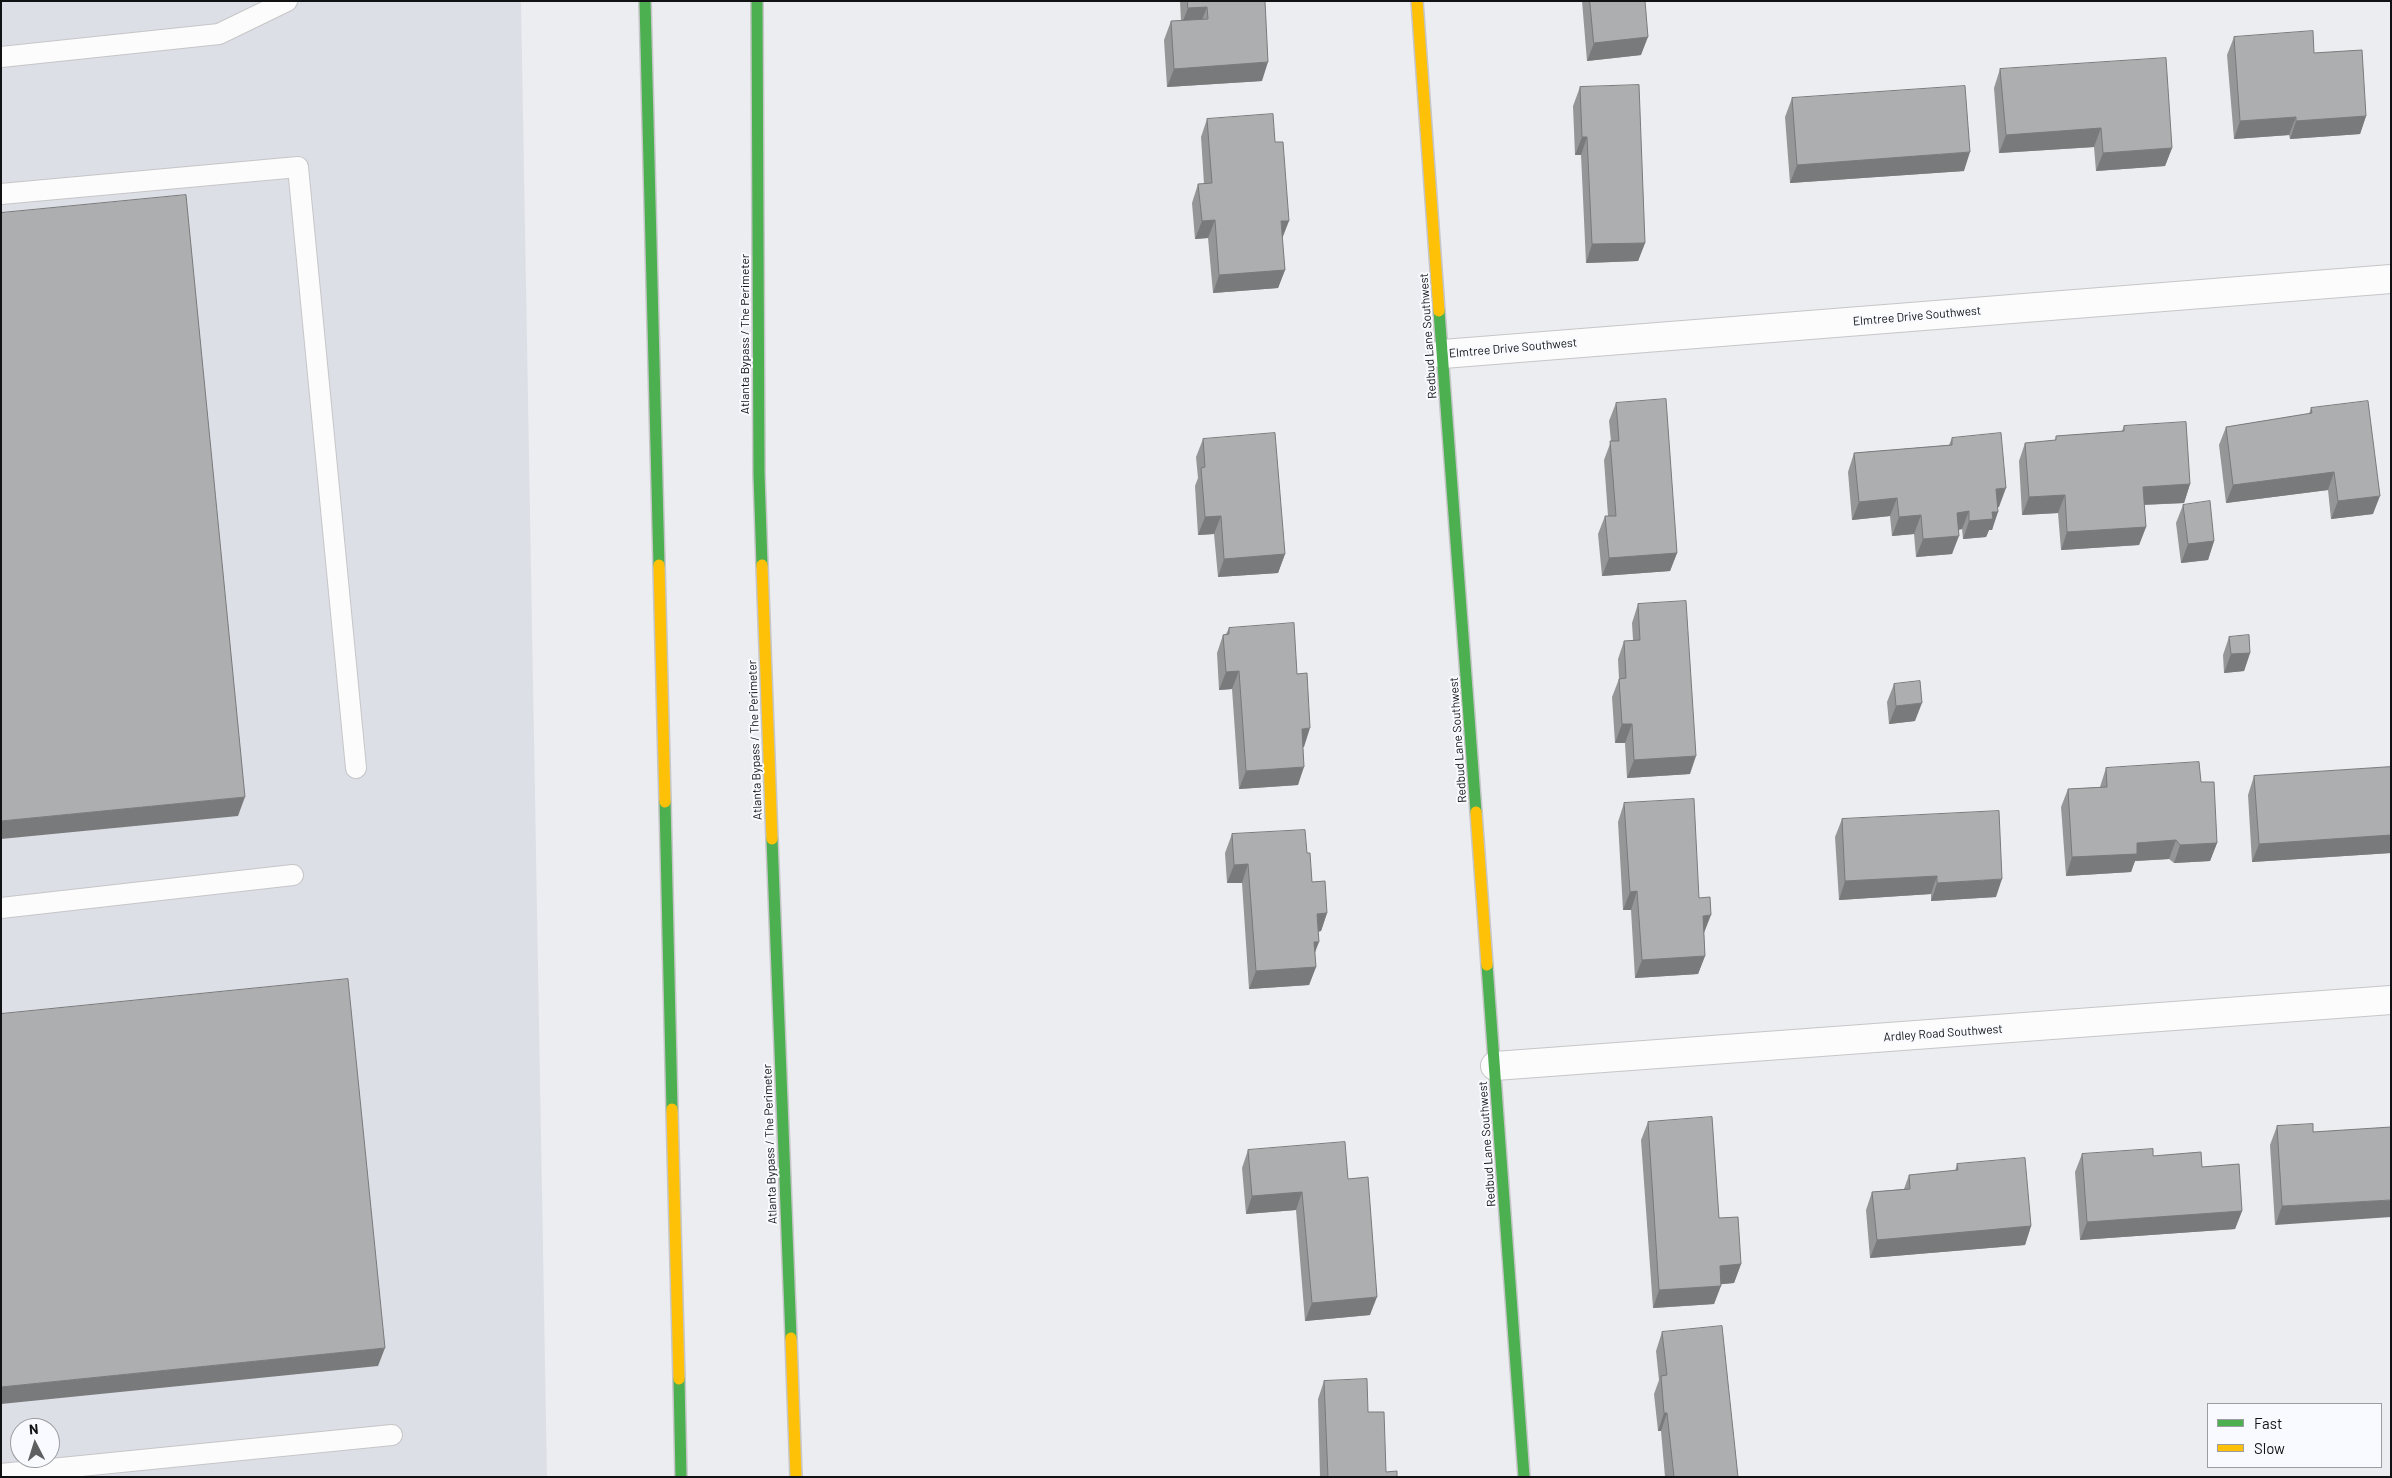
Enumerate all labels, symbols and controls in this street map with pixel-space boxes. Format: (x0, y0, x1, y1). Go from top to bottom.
street label: Atlanta Bypass / The Perimeter (738, 254, 752, 414)
street label: Redbud Lane Southwest (1416, 273, 1440, 399)
street label: Elmtree Drive Southwest (1852, 303, 1982, 329)
street label: Elmtree Drive Southwest (1448, 335, 1578, 361)
street label: Atlanta Bypass / The Perimeter (745, 660, 765, 820)
street label: Redbud Lane Southwest (1446, 677, 1470, 803)
street label: Ardley Road Southwest (1883, 1022, 2003, 1044)
street label: Atlanta Bypass / The Perimeter (760, 1064, 780, 1224)
street label: Redbud Lane Southwest (1475, 1081, 1499, 1207)
legend (2207, 1403, 2382, 1468)
text: Fast (2254, 1414, 2282, 1432)
north arrow (10, 1418, 60, 1468)
text: N (28, 1420, 39, 1437)
text: Slow (2254, 1439, 2285, 1457)

